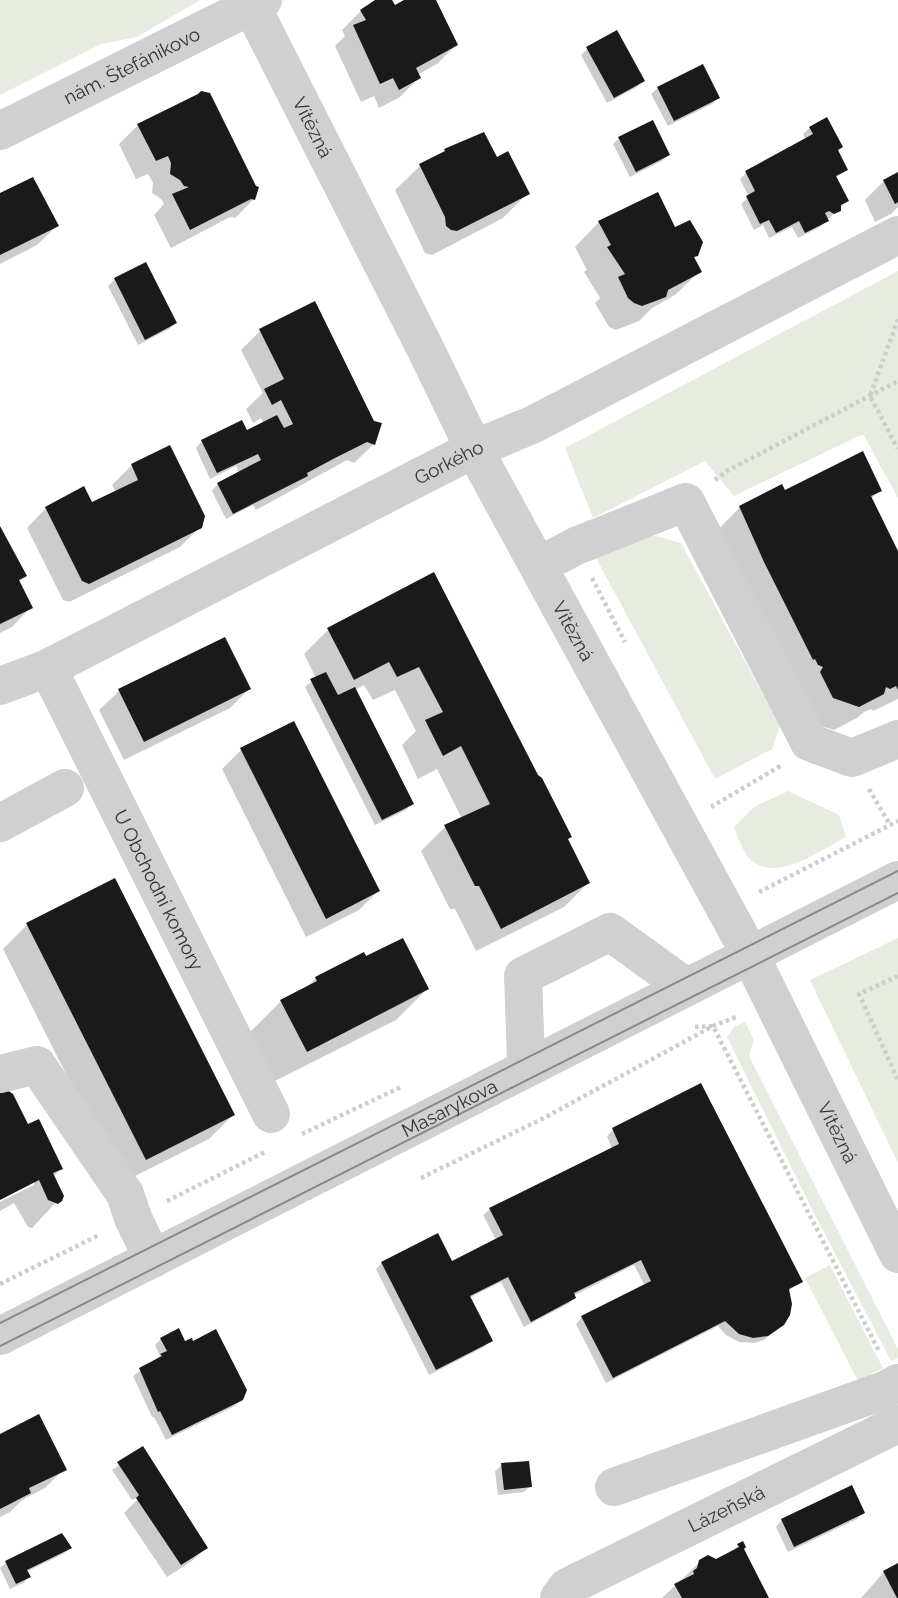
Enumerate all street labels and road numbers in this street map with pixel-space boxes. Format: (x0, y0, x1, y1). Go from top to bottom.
street label: nám. Štefánikovo (60, 22, 203, 109)
street label: Vítězná (289, 93, 338, 161)
street label: Gorkého (411, 435, 487, 489)
street label: Vítězná (548, 597, 599, 665)
street label: U Obchodní komory (110, 806, 208, 974)
street label: Masarykova (398, 1074, 501, 1141)
street label: Vítězná (814, 1098, 862, 1166)
street label: Lázeňská (684, 1481, 768, 1537)

